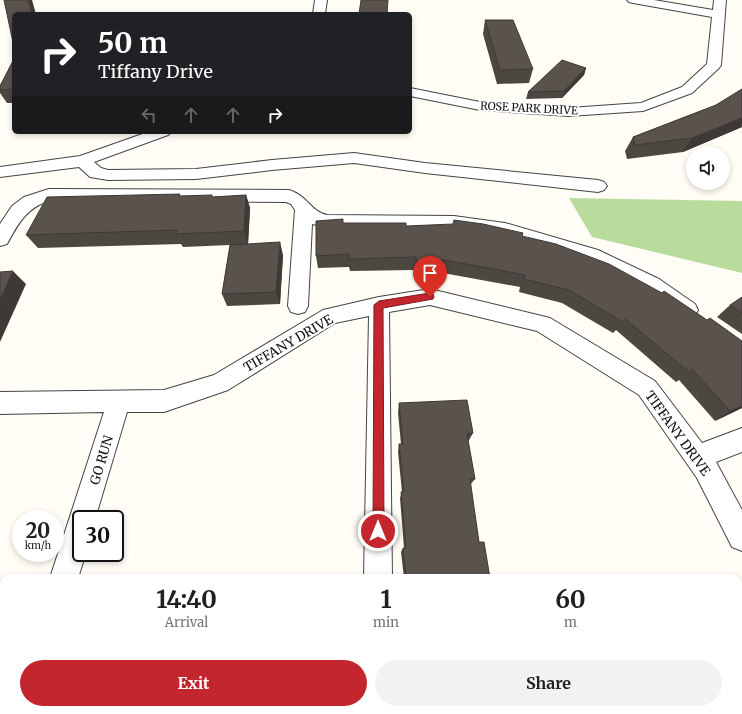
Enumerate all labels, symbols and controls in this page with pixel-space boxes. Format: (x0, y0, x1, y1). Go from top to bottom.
text: 50 m (98, 25, 167, 61)
icon: right (32, 28, 84, 80)
text: Tiffany Drive (98, 60, 213, 83)
street label: ROSE PARK DRIVE (480, 98, 578, 118)
icon: left (138, 104, 160, 126)
icon: ahead (180, 104, 202, 126)
icon: ahead (222, 104, 244, 126)
icon: right (264, 104, 286, 126)
map controls (686, 146, 730, 190)
button: sound (686, 146, 730, 190)
pin (413, 256, 447, 297)
icon: arrive (419, 262, 441, 284)
street label: TIFFANY DRIVE (240, 311, 337, 376)
street label: TIFFANY DRIVE (641, 388, 714, 480)
street label: GO RUN (86, 433, 117, 487)
speed limit sign: 30 (72, 510, 124, 562)
position arrow (357, 510, 399, 552)
text: 20 (26, 518, 50, 543)
text: km/h (25, 539, 51, 552)
text: 14:40 (156, 584, 217, 615)
text: 1 (380, 584, 392, 615)
text: 60 (555, 584, 586, 615)
text: Arrival (165, 614, 208, 631)
text: min (373, 614, 399, 631)
text: m (564, 614, 577, 631)
button: Exit (20, 660, 367, 706)
button: Share (375, 660, 722, 706)

